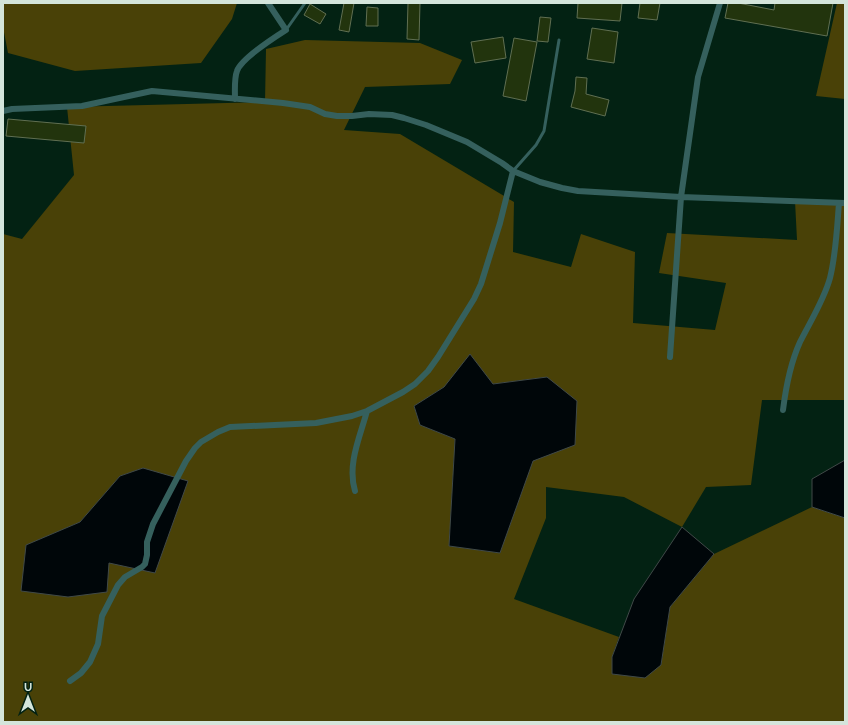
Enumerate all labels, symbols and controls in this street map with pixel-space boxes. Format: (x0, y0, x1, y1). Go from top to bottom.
north arrow (8, 677, 48, 717)
text: U (24, 681, 32, 694)

